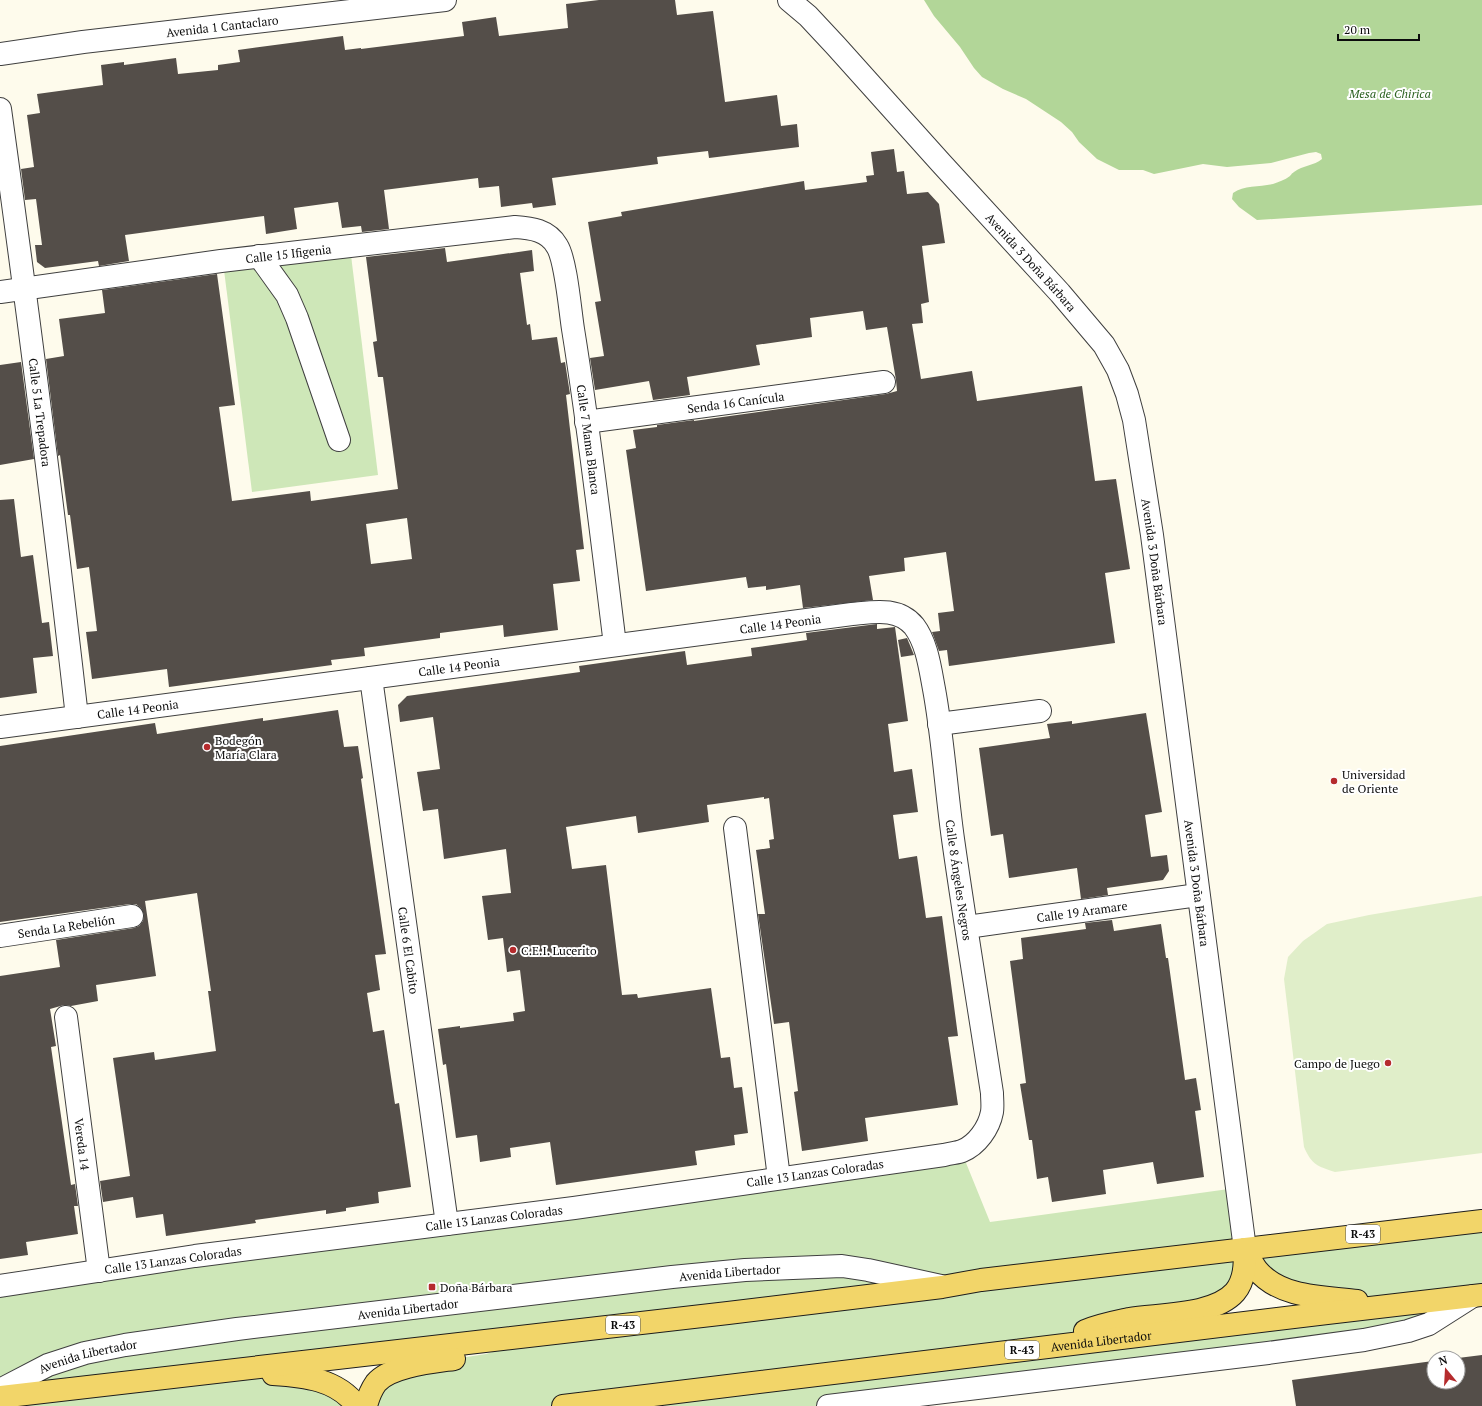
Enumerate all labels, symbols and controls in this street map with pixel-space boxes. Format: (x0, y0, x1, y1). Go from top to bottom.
street label: Avenida 1 Cantaclaro (165, 12, 280, 40)
scale bar (1338, 16, 1419, 42)
text: 20 m (1344, 22, 1371, 37)
park label: Mesa de Chirica (1348, 86, 1431, 101)
street label: Avenida 3 Doña Bárbara (983, 210, 1080, 314)
street label: Calle 15 Ifigenia (245, 241, 332, 266)
street label: Calle 5 La Trepadora (26, 357, 55, 468)
street label: Calle 7 Mama Blanca (574, 383, 604, 495)
street label: Senda 16 Canícula (686, 388, 785, 416)
street label: Avenida 3 Doña Bárbara (1139, 497, 1171, 626)
street label: Calle 14 Peonia (739, 611, 822, 636)
street label: Calle 14 Peonia (417, 653, 501, 679)
street label: Calle 14 Peonia (96, 696, 179, 722)
place label: Bodegón María Clara (215, 733, 277, 762)
marker: Bodegón María Clara (202, 742, 212, 752)
place label: Universidad de Oriente (1342, 767, 1406, 796)
marker: Universidad de Oriente (1329, 776, 1339, 786)
street label: Calle 8 Ángeles Negros (943, 819, 976, 942)
street label: Avenida 3 Doña Bárbara (1182, 819, 1213, 947)
street label: Calle 19 Aramare (1036, 897, 1128, 925)
street label: Calle 6 El Cabito (395, 906, 422, 995)
street label: Senda La Rebelión (17, 911, 116, 941)
place label: C.E.I. Lucerito (521, 943, 597, 958)
marker: C.E.I. Lucerito (508, 945, 518, 955)
place label: Campo de Juego (1294, 1056, 1380, 1071)
marker: Campo de Juego (1383, 1058, 1393, 1068)
street label: Vereda 14 (72, 1117, 93, 1171)
street label: Calle 13 Lanzas Coloradas (745, 1156, 885, 1190)
street label: Calle 13 Lanzas Coloradas (424, 1202, 564, 1234)
road number: R-43 (1346, 1225, 1380, 1243)
street label: Calle 13 Lanzas Coloradas (103, 1243, 243, 1277)
street label: Avenida Libertador (678, 1261, 781, 1284)
place label: Doña Bárbara (440, 1280, 513, 1295)
marker: Doña Bárbara (427, 1282, 437, 1292)
street label: Avenida Libertador (357, 1295, 460, 1322)
road number: R-43 (606, 1316, 640, 1334)
street label: Avenida Libertador (1050, 1327, 1153, 1354)
street label: Avenida Libertador (36, 1336, 138, 1376)
road number: R-43 (1005, 1341, 1039, 1359)
north arrow (1426, 1350, 1466, 1390)
text: N (1437, 1352, 1450, 1368)

